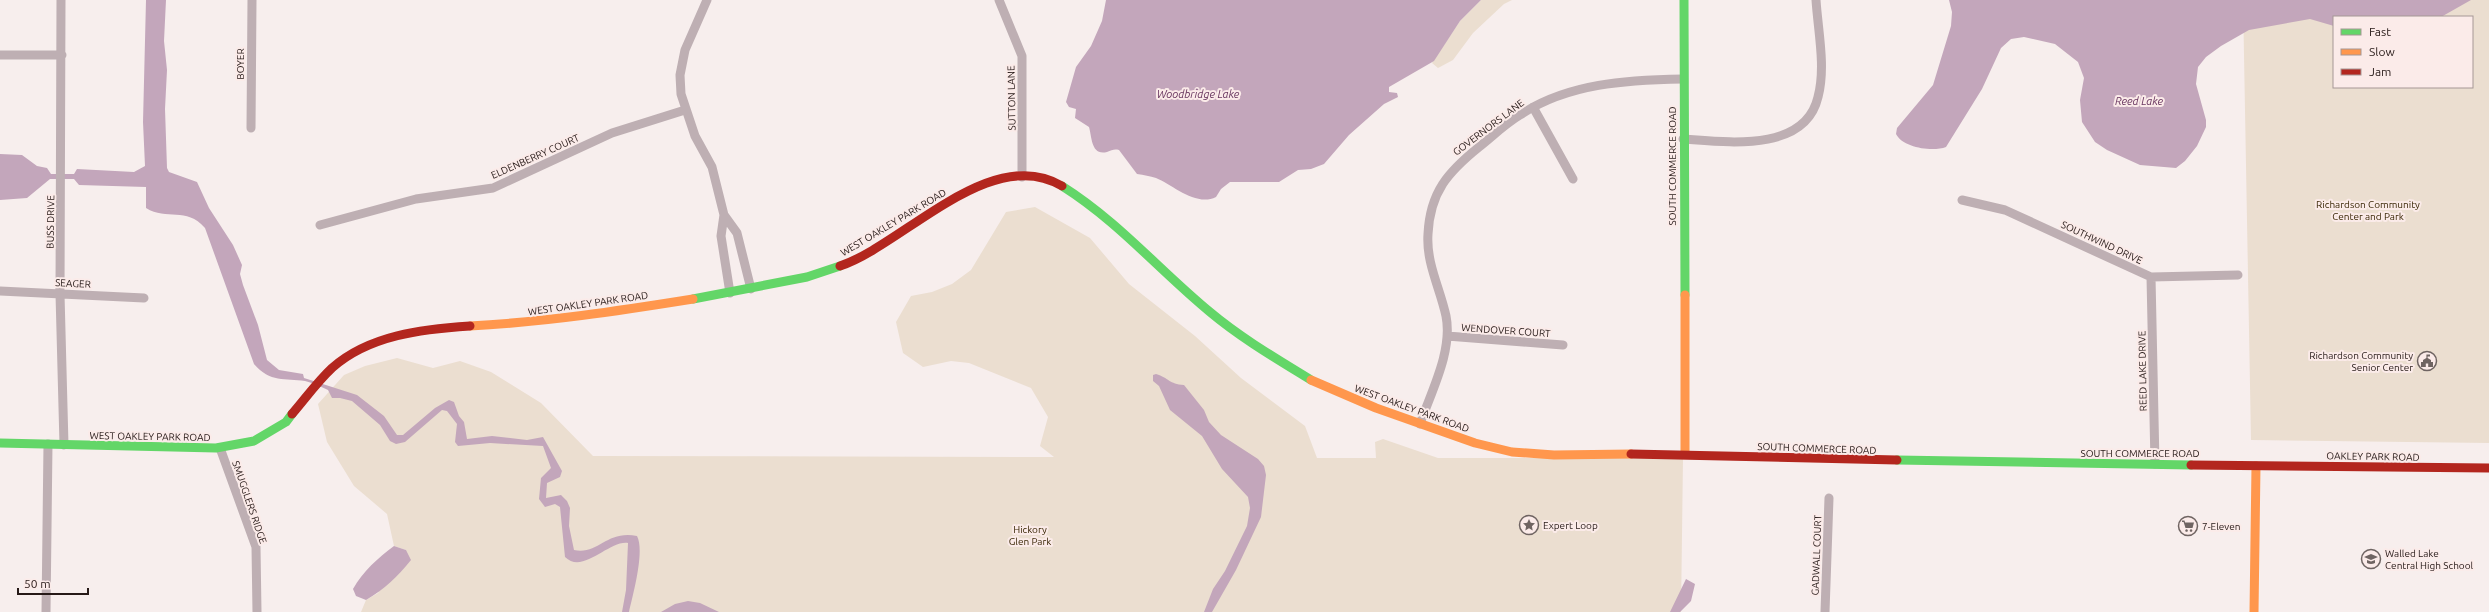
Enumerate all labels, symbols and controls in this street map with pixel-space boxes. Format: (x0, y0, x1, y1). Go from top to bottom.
legend (2333, 16, 2473, 88)
text: Fast (2369, 25, 2391, 38)
text: Slow (2369, 45, 2395, 58)
street label: BOYER (235, 48, 246, 80)
street label: SUTTON LANE (1005, 65, 1018, 131)
text: Jam (2369, 65, 2391, 78)
water label: Woodbridge Lake (1157, 88, 1240, 100)
water label: Reed Lake (2115, 95, 2164, 107)
street label: GOVERNORS LANE (1451, 97, 1526, 158)
street label: SOUTH COMMERCE ROAD (1667, 106, 1678, 226)
street label: ELDENBERRY COURT (489, 132, 581, 181)
street label: WEST OAKLEY PARK ROAD (839, 187, 948, 258)
street label: BUSS DRIVE (45, 195, 56, 249)
park label: Richardson Community Center and Park (2316, 199, 2420, 222)
street label: SOUTHWIND DRIVE (2059, 219, 2145, 266)
street label: SEAGER (55, 277, 91, 290)
street label: WEST OAKLEY PARK ROAD (527, 290, 649, 317)
street label: WENDOVER COURT (1461, 322, 1551, 339)
street label: REED LAKE DRIVE (2136, 330, 2149, 411)
place label: Richardson Community Senior Center (2309, 350, 2413, 373)
public building icon: Richardson Community Senior Center (2416, 350, 2438, 372)
street label: WEST OAKLEY PARK ROAD (1353, 383, 1471, 434)
street label: WEST OAKLEY PARK ROAD (89, 430, 211, 443)
street label: SOUTH COMMERCE ROAD (1757, 441, 1877, 456)
street label: SOUTH COMMERCE ROAD (2080, 448, 2200, 459)
street label: OAKLEY PARK ROAD (2326, 450, 2420, 463)
street label: SMUGGLERS RIDGE (230, 459, 269, 545)
place icon: Expert Loop (1518, 514, 1540, 536)
street label: GADWALL COURT (1810, 514, 1823, 595)
supermarket icon: 7-Eleven (2177, 515, 2199, 537)
place label: Expert Loop (1543, 520, 1598, 531)
place label: 7-Eleven (2202, 521, 2240, 532)
park label: Hickory Glen Park (1009, 524, 1051, 547)
school or university icon: Walled Lake Central High School (2360, 548, 2382, 570)
place label: Walled Lake Central High School (2385, 548, 2474, 571)
scale bar (18, 570, 88, 596)
text: 50 m (24, 577, 51, 590)

